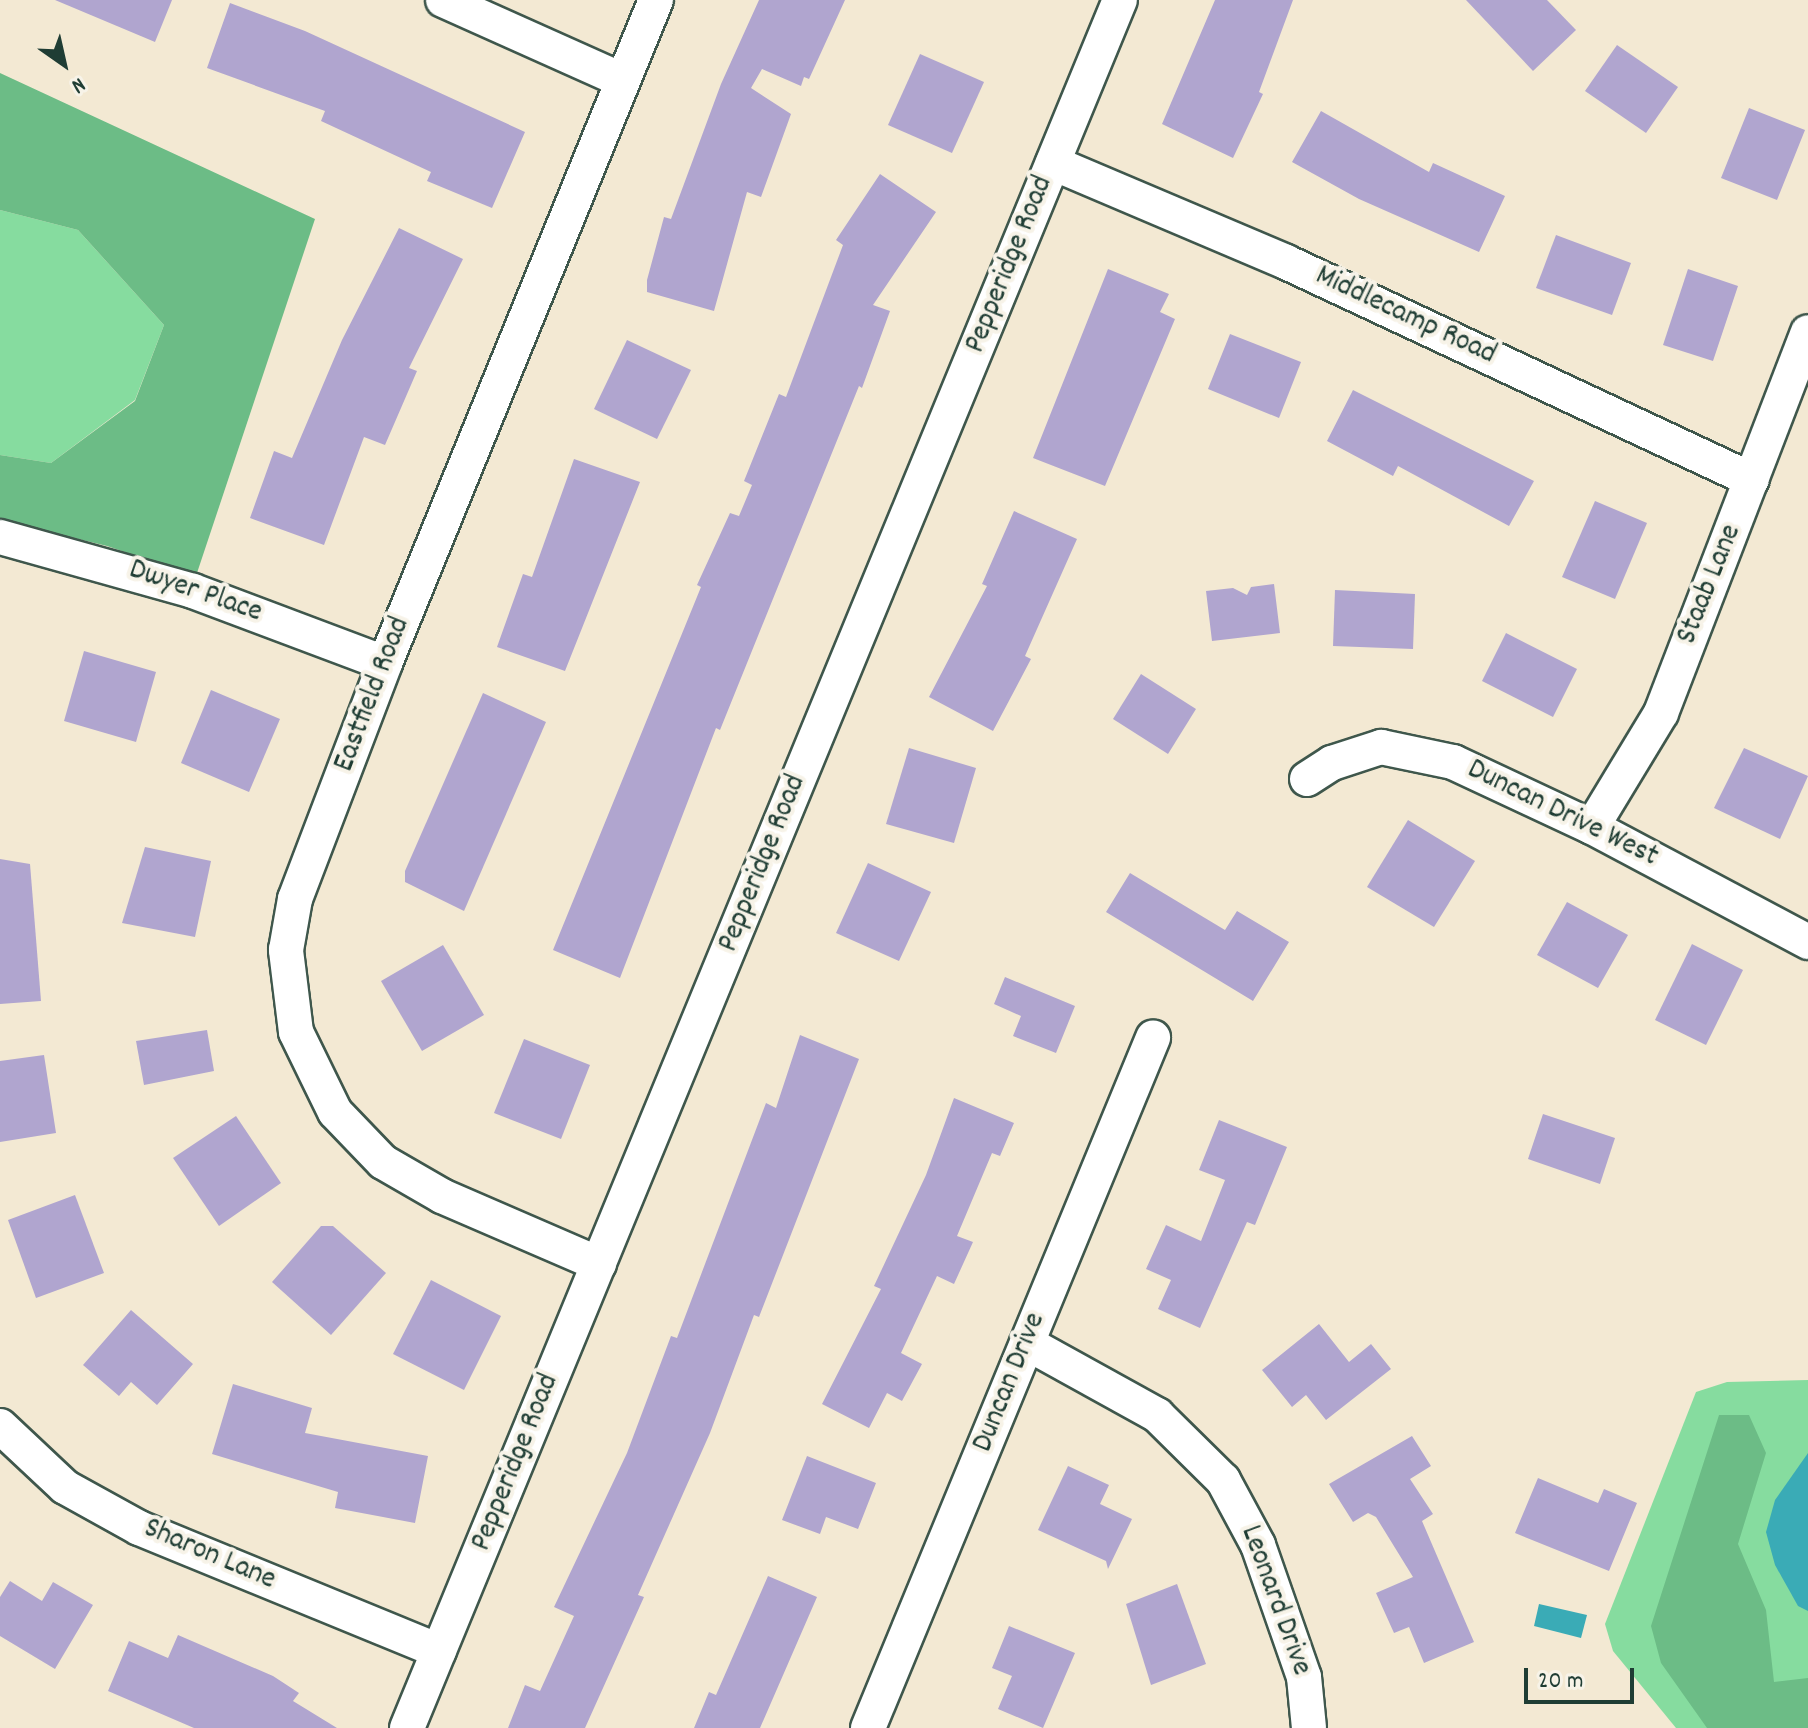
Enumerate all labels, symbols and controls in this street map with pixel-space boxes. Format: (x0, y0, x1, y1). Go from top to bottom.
north arrow (24, 24, 104, 104)
text: N (65, 68, 91, 100)
street label: Pepperidge Road (959, 171, 1063, 359)
street label: Middlecamp Road (1309, 259, 1501, 375)
street label: Staab Lane (1671, 520, 1751, 650)
street label: Dwyer Place (124, 553, 266, 633)
street label: Eastfield Road (328, 613, 420, 777)
street label: Duncan Drive West (1461, 753, 1663, 877)
street label: Pepperidge Road (712, 770, 816, 958)
street label: Duncan Drive (967, 1308, 1055, 1458)
street label: Pepperidge Road (465, 1369, 569, 1557)
street label: Sharon Lane (138, 1512, 280, 1600)
street label: Leonard Drive (1230, 1521, 1318, 1681)
scale bar (1528, 1652, 1638, 1702)
text: 20 m (1538, 1665, 1584, 1699)

